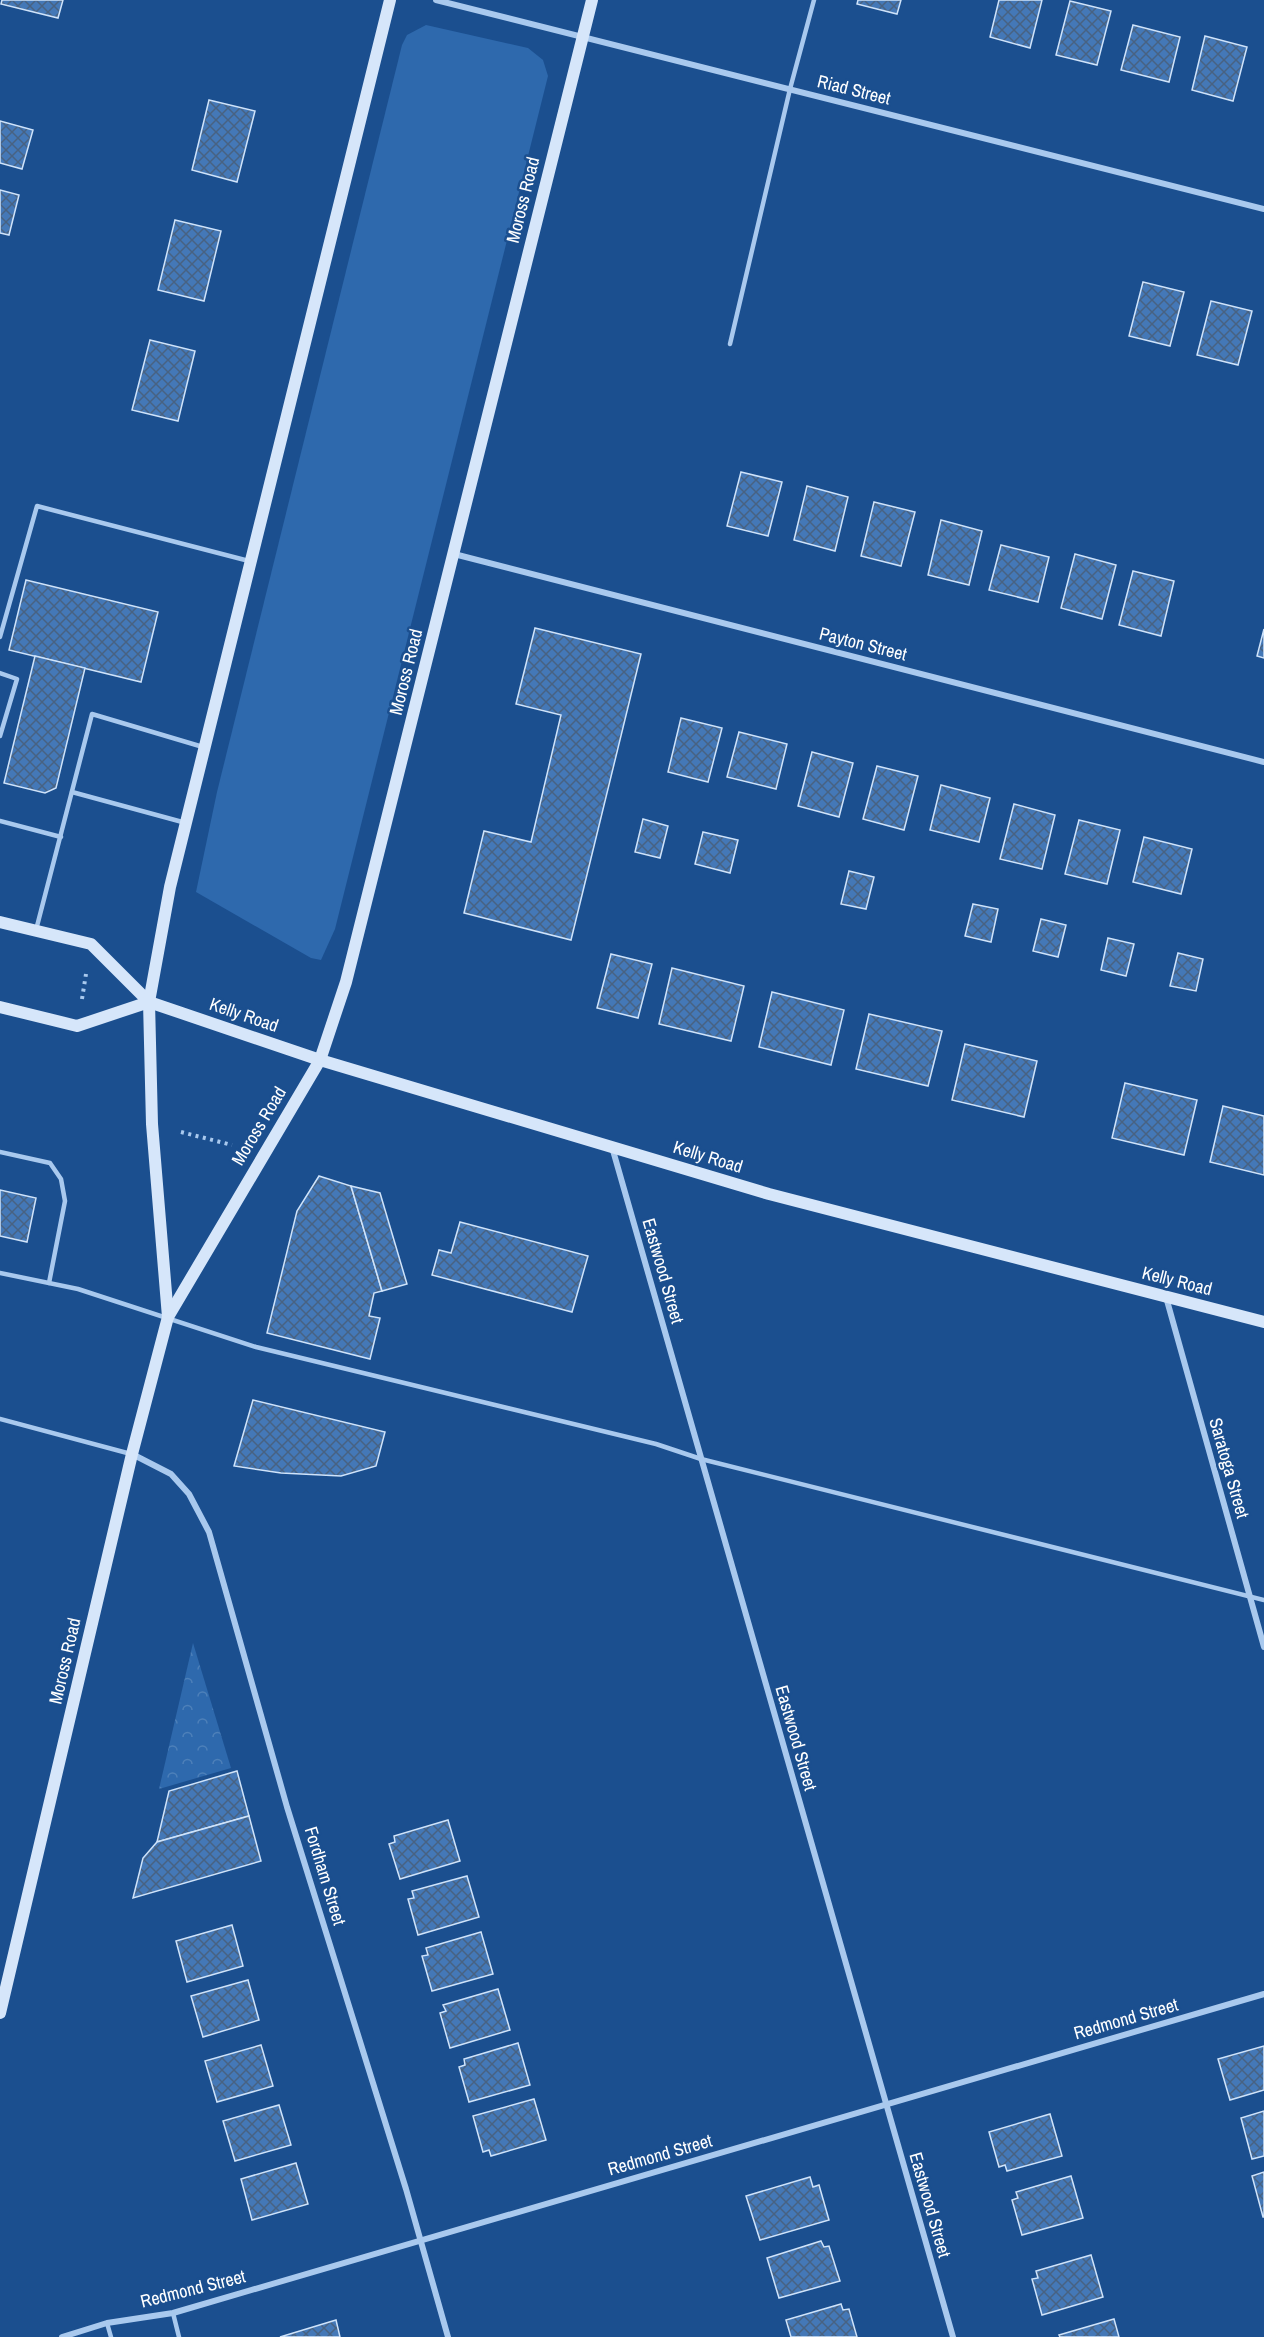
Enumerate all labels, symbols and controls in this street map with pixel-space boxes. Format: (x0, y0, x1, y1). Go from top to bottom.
street label: Riad Street (815, 68, 893, 111)
street label: Moross Road (500, 154, 545, 245)
street label: Payton Street (817, 621, 910, 666)
street label: Moross Road (383, 626, 428, 717)
street label: Kelly Road (206, 991, 282, 1038)
street label: Moross Road (225, 1082, 292, 1170)
street label: Kelly Road (670, 1134, 746, 1179)
street label: Eastwood Street (637, 1215, 690, 1326)
street label: Kelly Road (1139, 1260, 1215, 1301)
street label: Saratoga Street (1203, 1415, 1256, 1521)
street label: Moross Road (42, 1615, 87, 1706)
street label: Eastwood Street (770, 1682, 823, 1793)
street label: Fordham Street (299, 1824, 352, 1928)
street label: Redmond Street (1071, 1992, 1181, 2045)
street label: Redmond Street (605, 2128, 715, 2181)
street label: Eastwood Street (904, 2149, 957, 2260)
street label: Redmond Street (138, 2263, 248, 2314)

